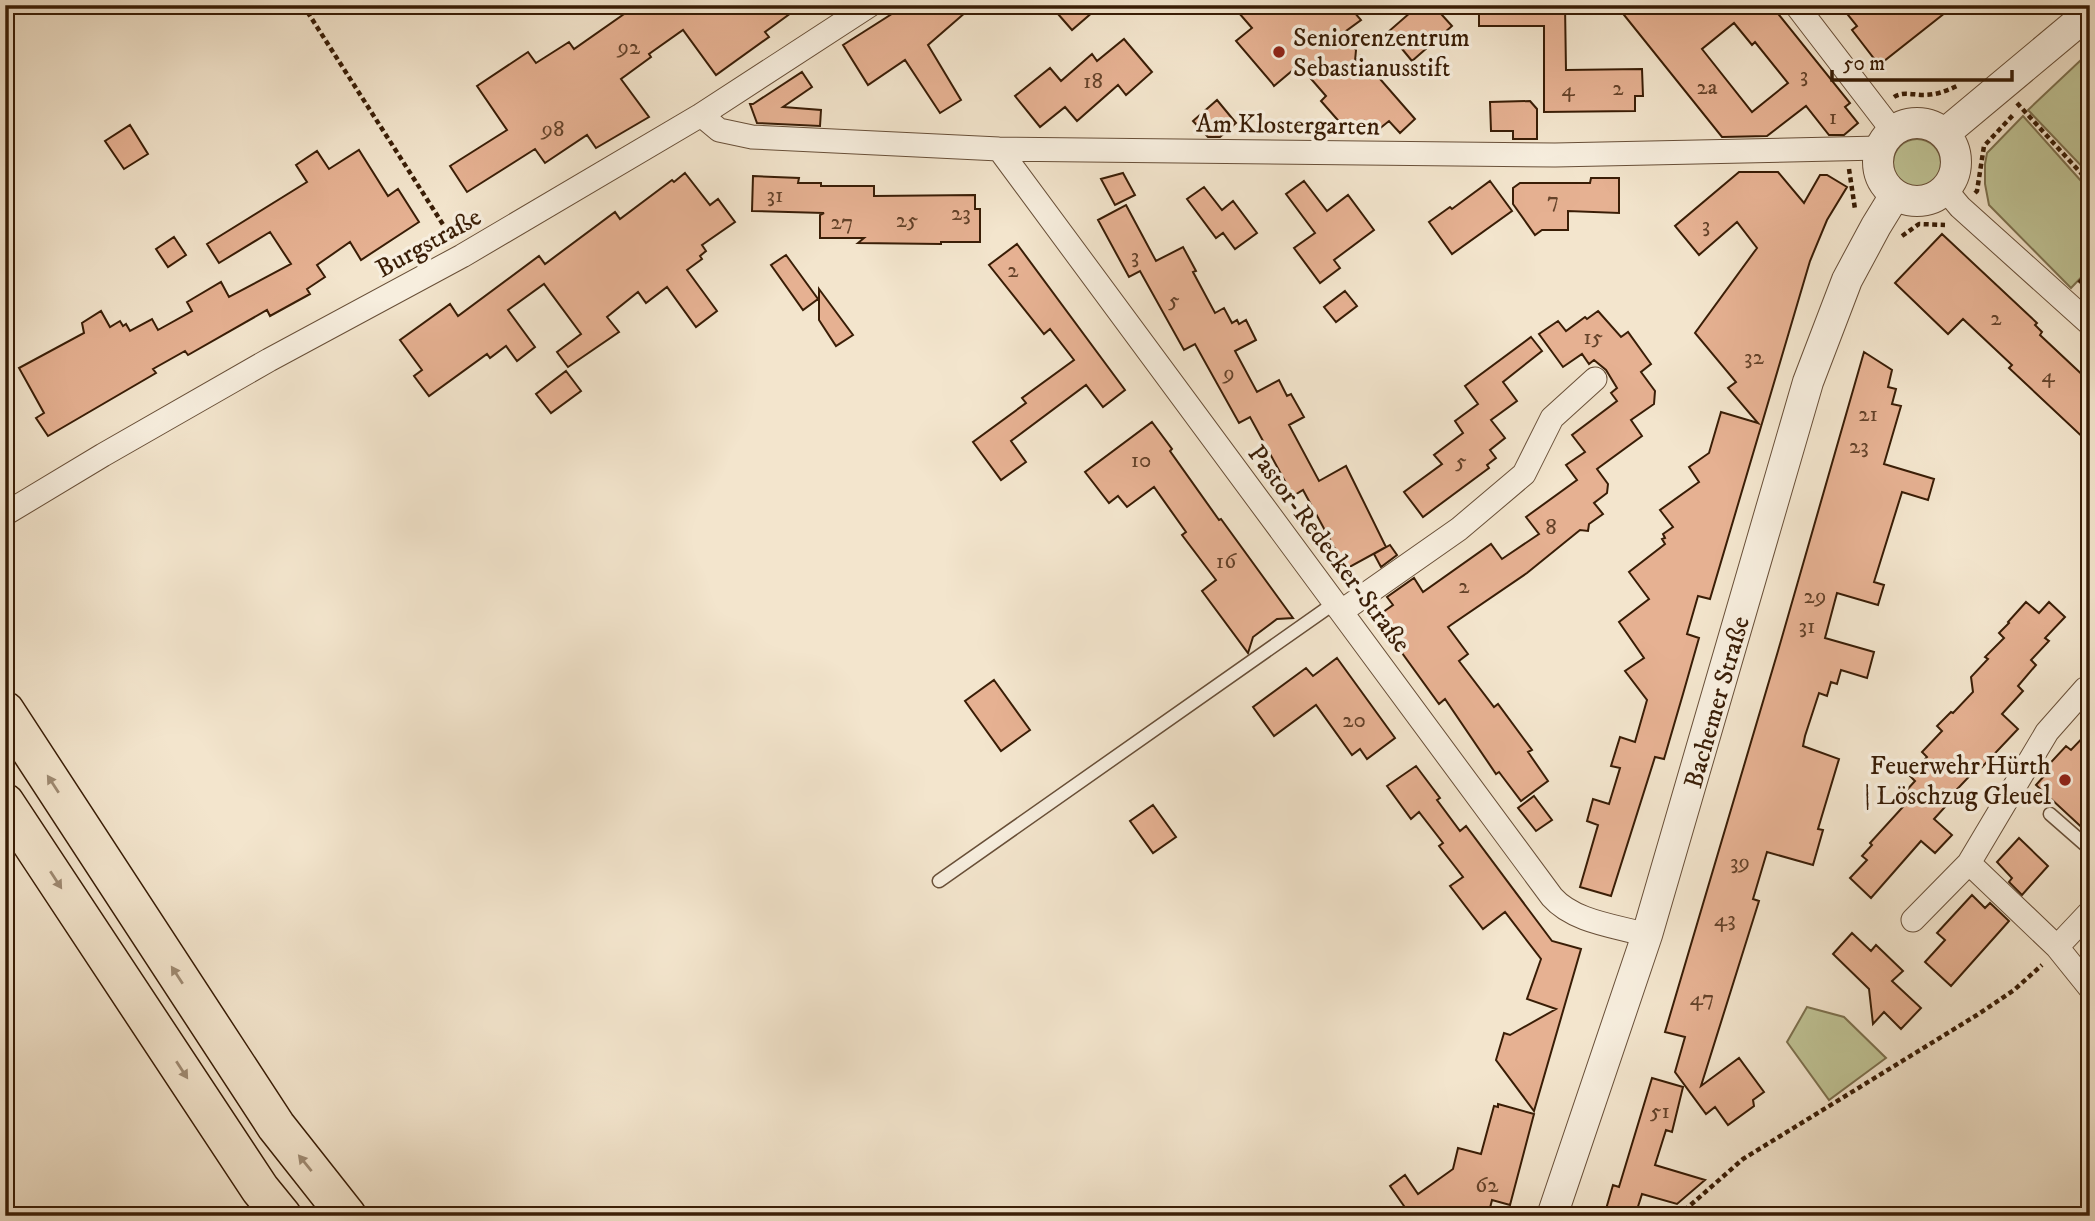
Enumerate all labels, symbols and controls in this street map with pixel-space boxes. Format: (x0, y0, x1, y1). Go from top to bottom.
place label: Seniorenzentrum Sebastianusstift (1293, 22, 1470, 85)
house number: 92 (617, 33, 641, 62)
scale bar (1832, 38, 2013, 82)
marker: Seniorenzentrum Sebastianusstift (1271, 44, 1287, 60)
text: 50 m (1843, 51, 1885, 77)
house number: 3 (1800, 61, 1808, 90)
house number: 18 (1083, 67, 1103, 96)
house number: 2a (1696, 73, 1718, 102)
house number: 2 (1612, 74, 1624, 103)
house number: 4 (1561, 75, 1575, 104)
house number: 1 (1829, 103, 1837, 132)
street label: Am Klostergarten (1196, 107, 1381, 144)
house number: 98 (541, 115, 565, 144)
house number: 31 (766, 181, 784, 210)
house number: 7 (1547, 186, 1559, 215)
house number: 23 (951, 199, 971, 228)
street label: Burgstraße (370, 201, 487, 286)
house number: 25 (896, 206, 918, 235)
house number: 27 (831, 208, 853, 237)
house number: 3 (1702, 211, 1710, 240)
house number: 3 (1131, 242, 1139, 271)
house number: 2 (1007, 256, 1019, 285)
house number: 5 (1168, 286, 1180, 315)
house number: 2 (1990, 304, 2002, 333)
house number: 15 (1583, 323, 1603, 352)
house number: 32 (1744, 343, 1765, 372)
house number: 9 (1222, 359, 1235, 388)
house number: 4 (2041, 361, 2055, 390)
house number: 21 (1858, 400, 1878, 429)
house number: 23 (1849, 432, 1869, 461)
street label: Pastor-Redecker-Straße (1240, 439, 1418, 659)
house number: 10 (1131, 446, 1151, 475)
house number: 5 (1455, 447, 1467, 476)
house number: 8 (1545, 513, 1557, 542)
house number: 16 (1216, 547, 1237, 576)
house number: 2 (1458, 572, 1470, 601)
house number: 29 (1804, 582, 1826, 611)
street label: Bachemer Straße (1677, 612, 1758, 792)
house number: 31 (1798, 612, 1816, 641)
house number: 20 (1342, 706, 1366, 735)
place label: Feuerwehr Hürth | Löschzug Gleuel (1864, 750, 2051, 813)
marker: Feuerwehr Hürth | Löschzug Gleuel (2057, 772, 2073, 788)
one-way arrow (46, 774, 59, 794)
house number: 39 (1730, 848, 1750, 877)
one-way arrow (50, 871, 63, 890)
house number: 43 (1714, 905, 1736, 934)
one-way arrow (171, 965, 184, 984)
house number: 47 (1690, 984, 1714, 1013)
one-way arrow (175, 1060, 188, 1080)
house number: 51 (1650, 1097, 1670, 1126)
one-way arrow (297, 1154, 312, 1172)
house number: 62 (1475, 1171, 1499, 1200)

